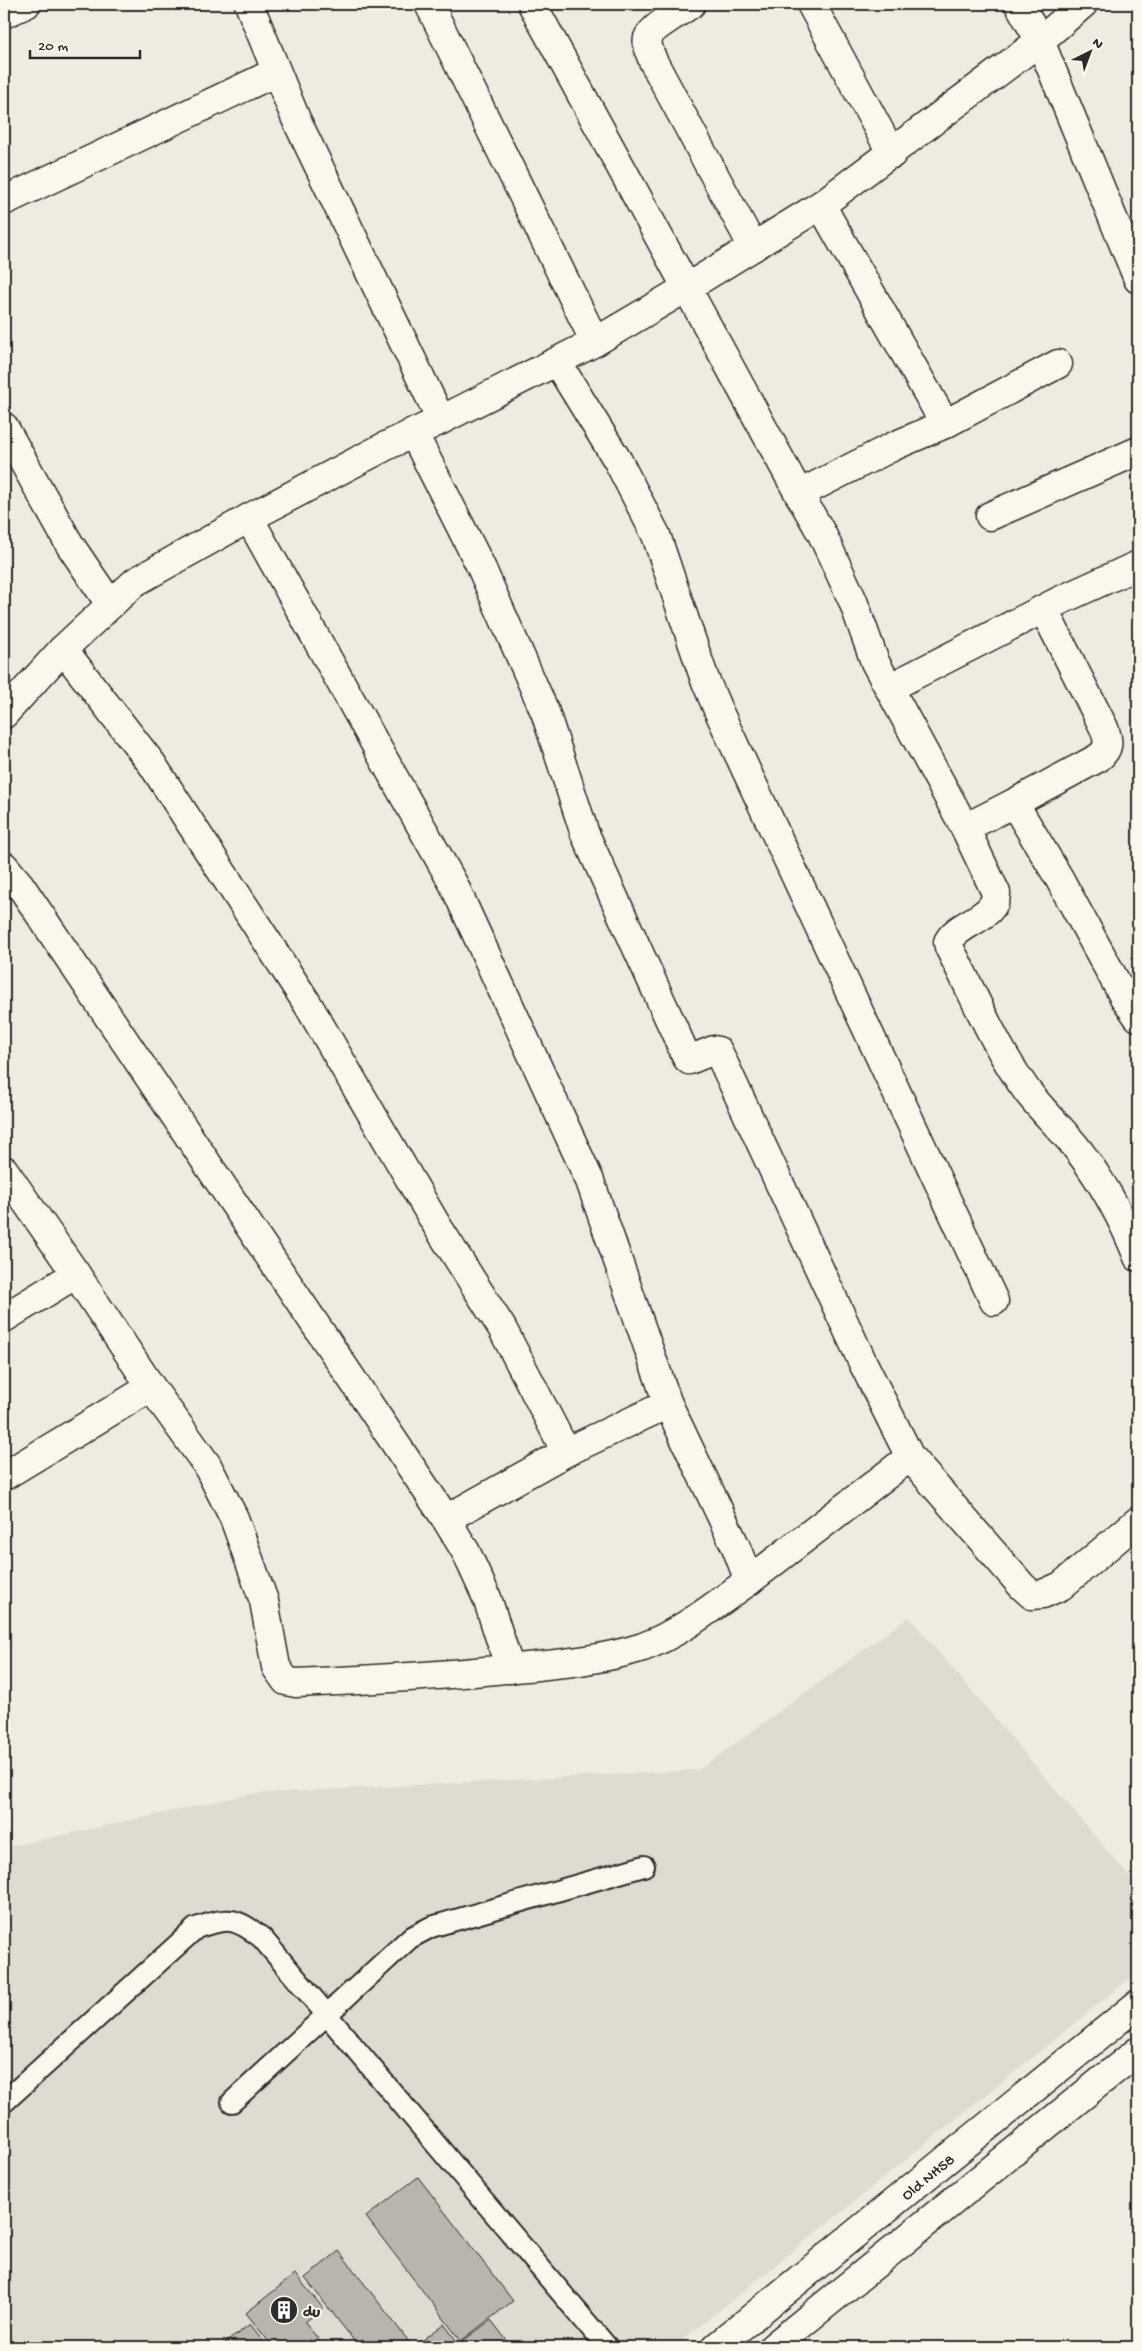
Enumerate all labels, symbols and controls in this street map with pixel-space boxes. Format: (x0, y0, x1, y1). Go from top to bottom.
scale bar (30, 28, 140, 60)
north arrow (1064, 28, 1114, 78)
text: N (1088, 35, 1106, 54)
text: 20 m (38, 38, 68, 56)
street label: Old NH58 (899, 2151, 960, 2206)
building icon: du (269, 2295, 299, 2325)
place label: du (303, 2304, 320, 2323)

